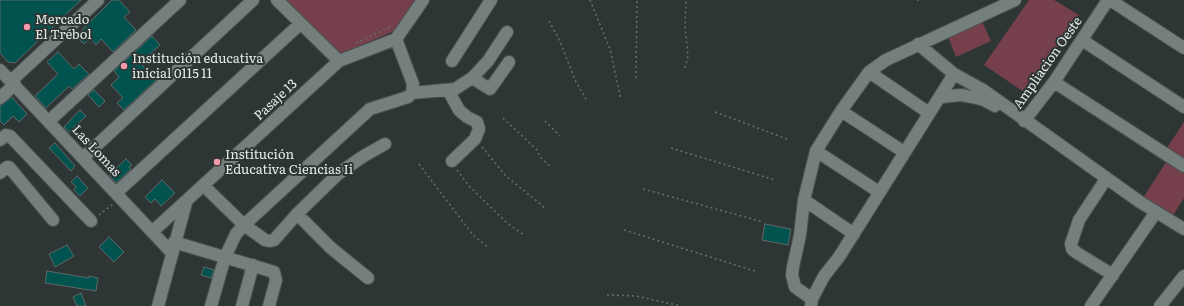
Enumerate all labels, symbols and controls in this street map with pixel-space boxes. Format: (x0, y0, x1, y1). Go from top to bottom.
place label: Mercado El Trébol (35, 12, 91, 43)
street label: Ampliacion Oeste (1010, 14, 1086, 112)
marker: Mercado El Trébol (22, 22, 32, 32)
place label: Institución educativa inicial 0115 11 (132, 51, 263, 82)
marker: Institución educativa inicial 0115 11 (119, 61, 129, 71)
street label: Pasaje 13 (251, 76, 301, 124)
street label: Las Lomas (68, 122, 124, 180)
place label: Institución Educativa Ciencias Ii (225, 147, 353, 178)
marker: Institución Educativa Ciencias Ii (212, 157, 222, 167)

